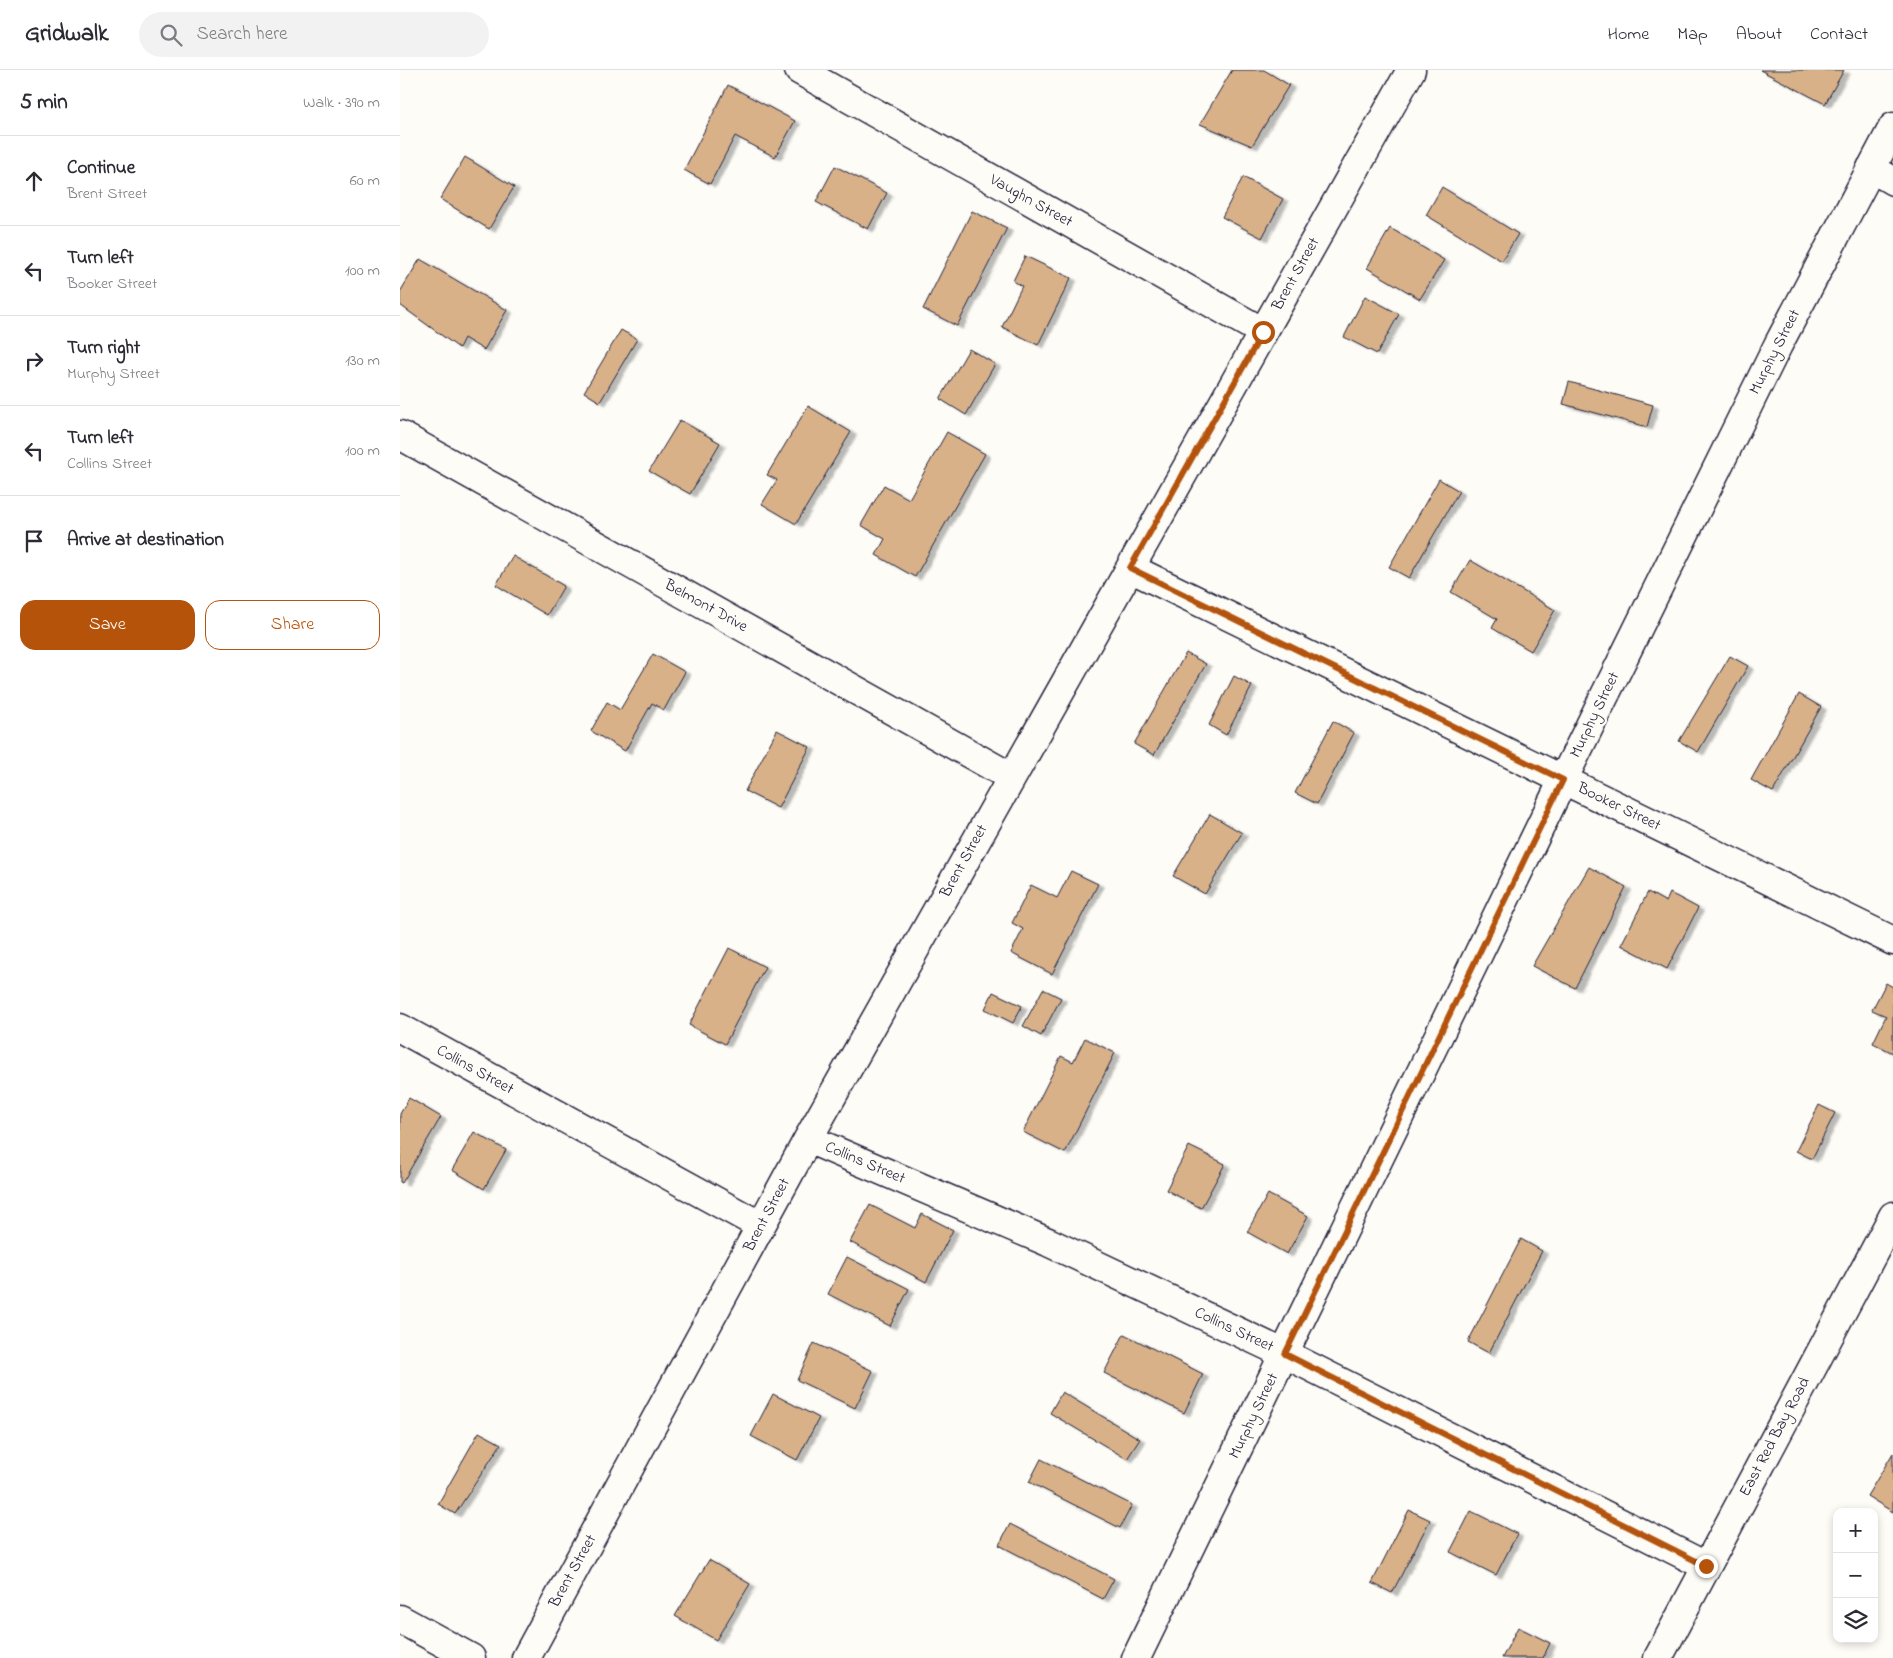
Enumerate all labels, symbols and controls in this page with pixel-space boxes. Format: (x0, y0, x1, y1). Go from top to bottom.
search box (139, 12, 489, 57)
text: Gridwalk (25, 17, 109, 52)
icon: search (157, 21, 185, 49)
text: Search here (197, 21, 288, 48)
text: Home (1608, 22, 1649, 48)
text: Map (1677, 22, 1708, 48)
text: About (1736, 22, 1782, 48)
text: Contact (1810, 22, 1868, 48)
text: 5 min (20, 88, 68, 118)
text: Walk · 390 m (303, 91, 380, 115)
text: Continue (67, 155, 135, 182)
icon: ahead (20, 167, 48, 195)
street label: Vaughn Street (984, 168, 1077, 234)
text: 60 m (350, 169, 380, 193)
text: Brent Street (67, 182, 147, 206)
street label: Brent Street (1266, 232, 1326, 316)
text: Turn left (67, 245, 134, 272)
icon: left (20, 257, 48, 285)
text: 100 m (345, 259, 380, 283)
text: Booker Street (67, 272, 157, 296)
street label: Murphy Street (1743, 305, 1807, 399)
route start (1252, 321, 1275, 344)
text: Turn right (67, 335, 140, 362)
icon: right (20, 347, 48, 375)
text: 130 m (345, 349, 380, 373)
text: Murphy Street (67, 362, 160, 386)
text: Turn left (67, 425, 134, 452)
icon: left (20, 437, 48, 465)
text: 100 m (345, 439, 380, 463)
text: Collins Street (67, 452, 152, 476)
icon: arrive (20, 527, 48, 555)
text: Arrive at destination (67, 527, 224, 554)
street label: Belmont Drive (659, 573, 753, 639)
button: Save (20, 600, 195, 650)
button: Share (205, 600, 380, 650)
street label: Murphy Street (1564, 667, 1626, 762)
street label: Booker Street (1572, 776, 1665, 838)
street label: Brent Street (934, 819, 994, 903)
street label: Collins Street (432, 1039, 519, 1101)
street label: Collins Street (821, 1135, 909, 1191)
street label: Brent Street (737, 1173, 797, 1257)
street label: Collins Street (1190, 1301, 1278, 1359)
street label: Murphy Street (1223, 1368, 1285, 1463)
street label: East Red Bay Road (1733, 1373, 1817, 1501)
map controls (1833, 1508, 1878, 1643)
button: + (1833, 1508, 1878, 1553)
street label: Brent Street (543, 1529, 603, 1613)
button: − (1833, 1553, 1878, 1598)
route end (1695, 1555, 1718, 1578)
button: layers (1833, 1598, 1878, 1643)

